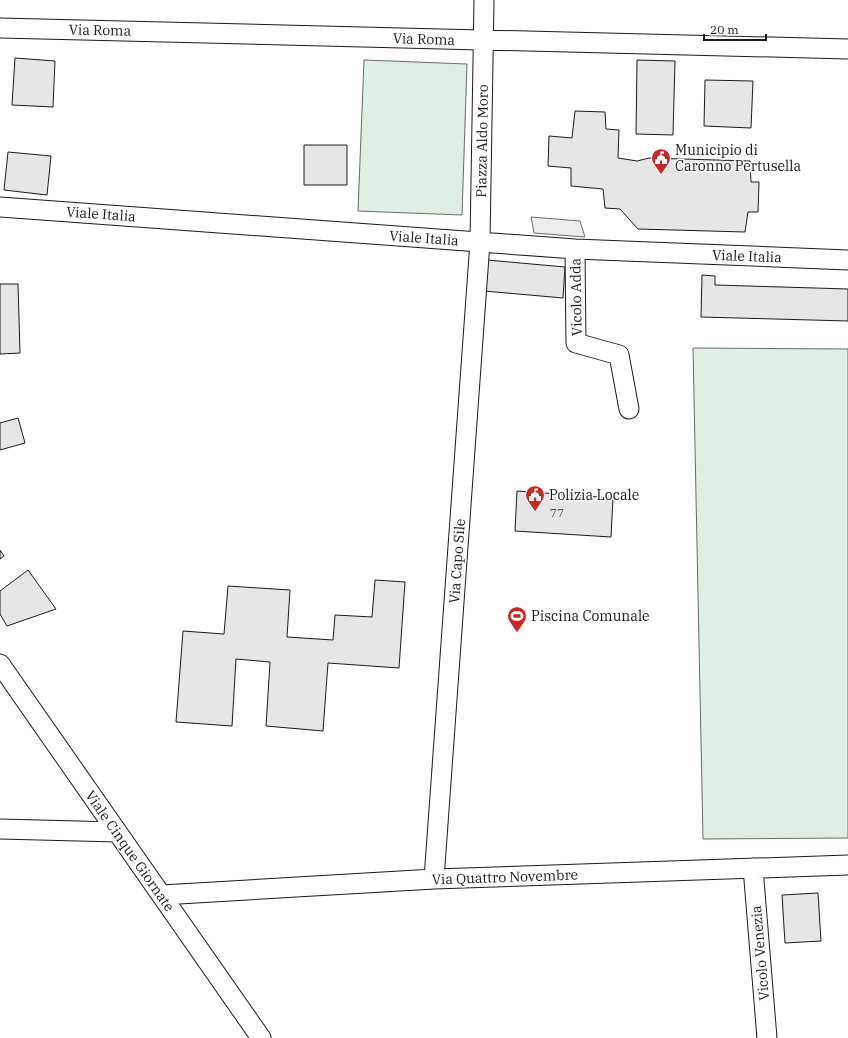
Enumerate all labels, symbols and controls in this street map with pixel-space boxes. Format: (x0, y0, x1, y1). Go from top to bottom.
scale bar (704, 16, 766, 42)
street label: Via Roma (69, 20, 132, 40)
text: 20 m (710, 22, 739, 37)
street label: Via Roma (393, 29, 456, 49)
street label: Piazza Aldo Moro (472, 84, 492, 198)
place label: Municipio di Caronno Pertusella (675, 141, 801, 175)
public building icon: Municipio di Caronno Pertusella (650, 147, 672, 175)
street label: Viale Italia (66, 203, 137, 225)
street label: Viale Italia (389, 227, 460, 249)
street label: Viale Italia (712, 246, 782, 266)
street label: Vicolo Adda (566, 258, 586, 336)
public building icon: Polizia Locale (524, 484, 546, 512)
place label: Polizia Locale (549, 486, 639, 504)
house number: 77 (550, 505, 564, 520)
street label: Via Capo Sile (445, 518, 469, 604)
sports icon: Piscina Comunale (506, 605, 528, 633)
place label: Piscina Comunale (531, 607, 650, 625)
street label: Viale Cinque Giornate (81, 787, 179, 915)
street label: Via Quattro Novembre (432, 865, 578, 889)
street label: Vicolo Venezia (747, 904, 773, 1001)

